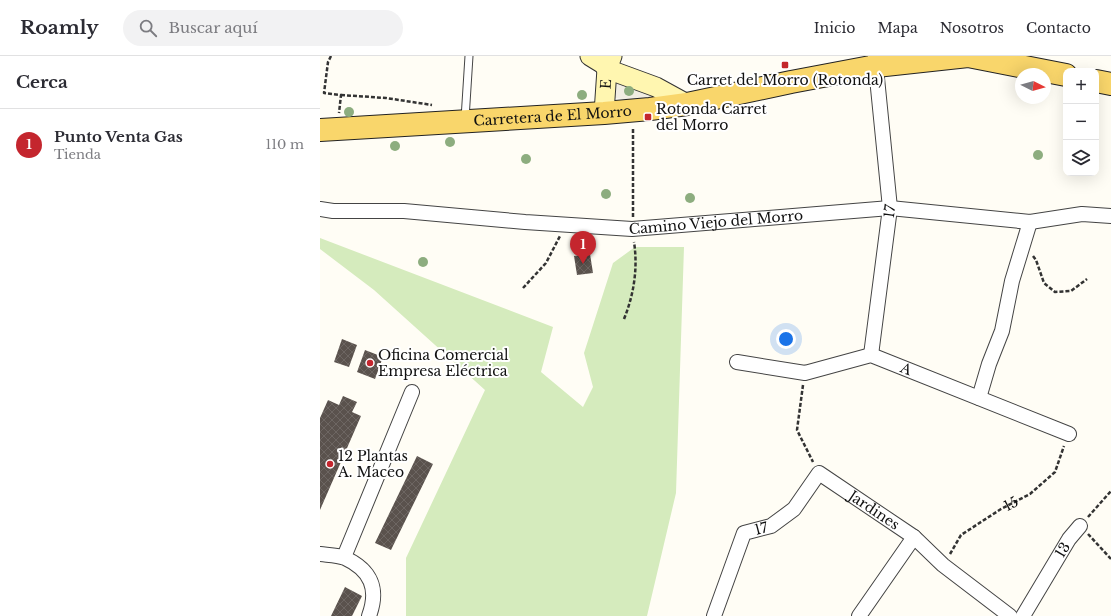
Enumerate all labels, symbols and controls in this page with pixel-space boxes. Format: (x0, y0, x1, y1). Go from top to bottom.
search box (123, 10, 403, 46)
text: Roamly (20, 16, 99, 39)
icon: search (137, 17, 159, 39)
text: Buscar aquí (169, 18, 258, 37)
text: Inicio (814, 19, 855, 37)
text: Mapa (877, 19, 918, 37)
text: Nosotros (940, 19, 1004, 37)
text: Contacto (1026, 19, 1091, 37)
marker: Carret del Morro (Rotonda) (780, 60, 790, 70)
north arrow (1015, 68, 1051, 104)
map controls (1063, 68, 1099, 176)
button: + (1063, 68, 1099, 104)
place label: Carret del Morro (Rotonda) (687, 71, 883, 89)
text: Cerca (16, 72, 68, 93)
street label: E (597, 78, 615, 90)
place label: Rotonda Carret del Morro (656, 100, 767, 134)
street label: Carretera de El Morro (473, 102, 632, 130)
button: − (1063, 104, 1099, 140)
marker: Rotonda Carret del Morro (643, 112, 653, 122)
text: Punto Venta Gas (54, 127, 183, 146)
text: 1 (26, 136, 32, 153)
text: 110 m (265, 136, 304, 153)
button: layers (1063, 140, 1099, 176)
text: Tienda (54, 146, 101, 163)
street label: 17 (880, 202, 899, 219)
street label: Camino Viejo del Morro (628, 206, 804, 238)
pin: 1 (570, 231, 596, 264)
your location (776, 329, 796, 349)
place label: Oficina Comercial Empresa Eléctrica (378, 346, 509, 380)
marker: Oficina Comercial Empresa Eléctrica (365, 358, 375, 368)
street label: A (897, 358, 915, 379)
place label: 12 Plantas A. Maceo (337, 447, 408, 481)
marker: 12 Plantas A. Maceo (325, 459, 335, 469)
street label: Jardines (843, 485, 903, 534)
street label: 15 (1001, 493, 1022, 515)
street label: 17 (752, 518, 771, 539)
street label: 13 (1051, 539, 1074, 561)

